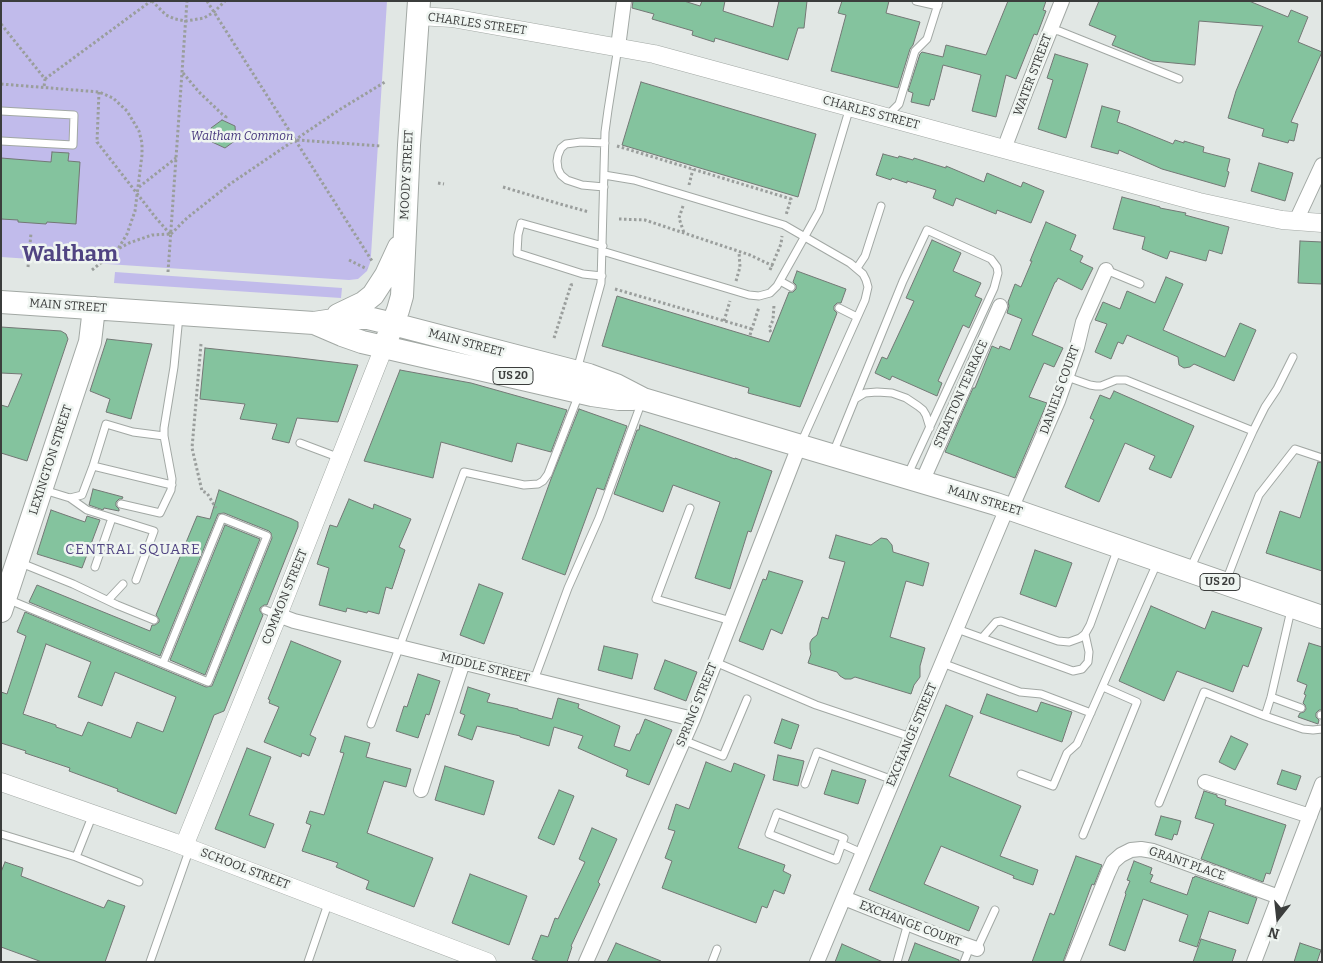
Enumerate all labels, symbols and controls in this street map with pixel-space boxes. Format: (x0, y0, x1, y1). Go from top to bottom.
street label: CHARLES STREET (427, 10, 527, 38)
street label: WATER STREET (1011, 32, 1055, 118)
street label: CHARLES STREET (821, 93, 921, 133)
park label: Waltham Common (191, 130, 293, 144)
street label: MOODY STREET (397, 130, 417, 220)
district label: Waltham (22, 242, 118, 268)
street label: MAIN STREET (29, 296, 107, 316)
street label: MAIN STREET (427, 326, 505, 360)
street label: STRATTON TERRACE (931, 338, 991, 450)
street label: DANIELS COURT (1037, 344, 1083, 436)
road number: US 20 (493, 368, 533, 384)
street label: LEXINGTON STREET (26, 403, 76, 517)
street label: MAIN STREET (946, 483, 1024, 519)
district label: CENTRAL SQUARE (63, 542, 203, 558)
street label: COMMON STREET (259, 547, 311, 647)
road number: US 20 (1200, 574, 1240, 590)
street label: MIDDLE STREET (439, 650, 531, 686)
street label: SPRING STREET (674, 661, 720, 749)
street label: EXCHANGE STREET (884, 681, 940, 789)
street label: GRANT PLACE (1147, 844, 1227, 884)
street label: SCHOOL STREET (198, 845, 292, 893)
north arrow (1253, 893, 1303, 943)
street label: EXCHANGE COURT (857, 898, 963, 950)
text: N (1266, 923, 1281, 943)

